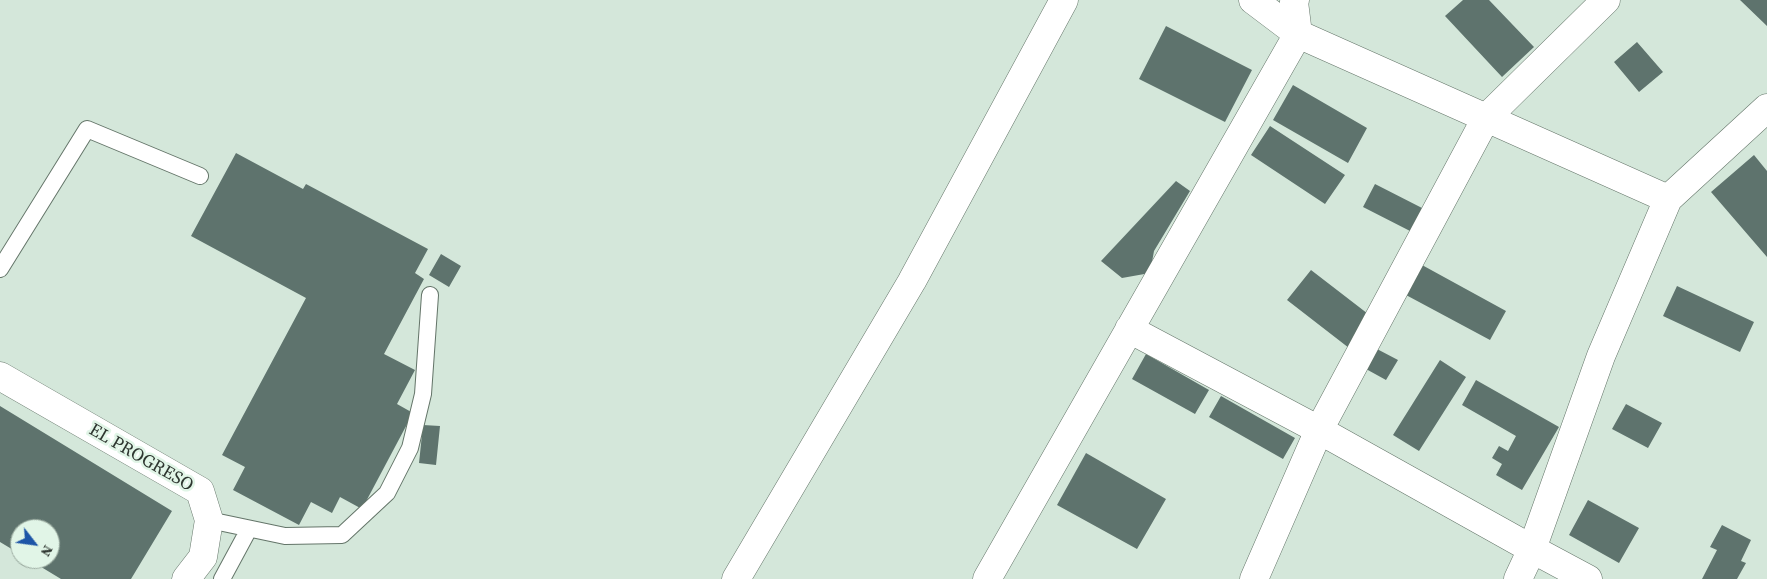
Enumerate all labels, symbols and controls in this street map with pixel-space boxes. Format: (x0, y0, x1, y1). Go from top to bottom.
street label: EL PROGRESO (85, 419, 197, 497)
north arrow (10, 519, 60, 569)
text: N (36, 542, 58, 560)

